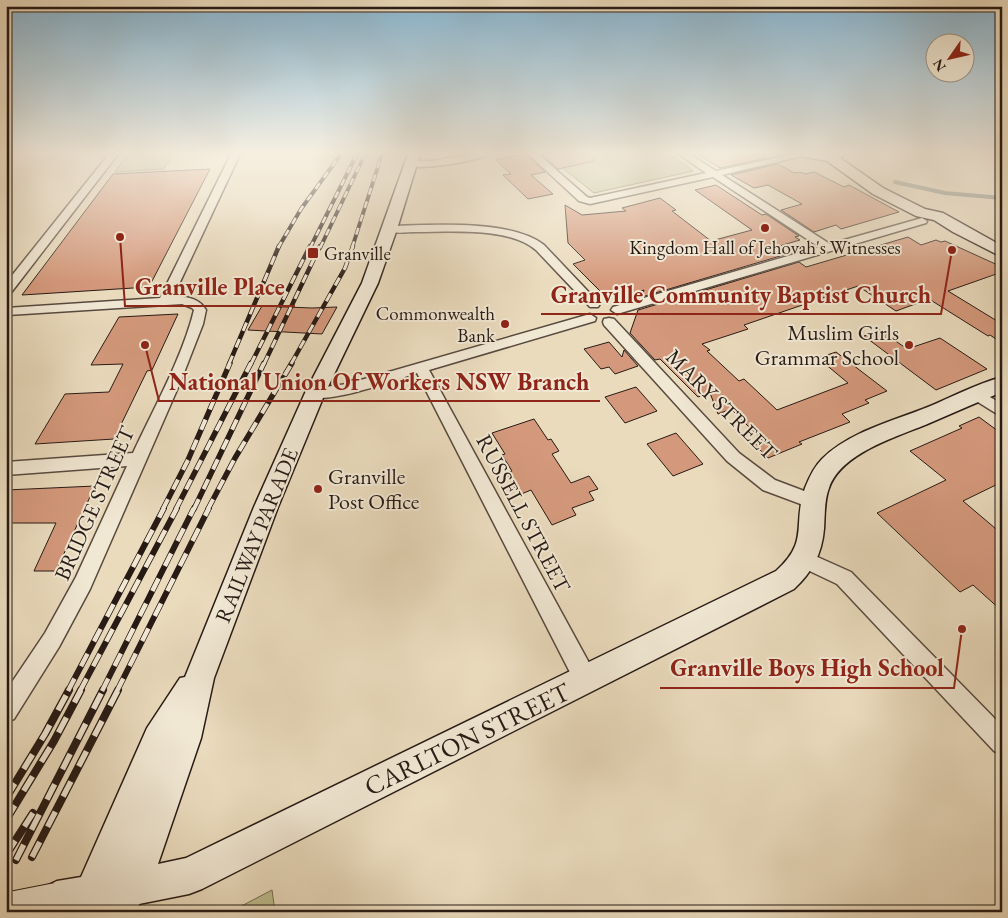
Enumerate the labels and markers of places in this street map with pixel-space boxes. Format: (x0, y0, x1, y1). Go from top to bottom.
marker: Kingdom Hall of Jehovah's Witnesses (759, 222, 771, 234)
place label: Kingdom Hall of Jehovah's Witnesses (629, 235, 901, 260)
place label: Granville (324, 241, 391, 266)
marker: Granville (306, 246, 320, 260)
callout: Granville Place (125, 267, 295, 306)
callout: Granville Community Baptist Church (541, 275, 941, 314)
place label: Commonwealth Bank (376, 301, 496, 348)
marker: Commonwealth Bank (499, 318, 511, 330)
place label: Muslim Girls Grammar School (755, 318, 899, 372)
marker: Muslim Girls Grammar School (903, 339, 915, 351)
callout: National Union Of Workers NSW Branch (159, 362, 600, 401)
place label: Granville Post Office (328, 462, 420, 516)
marker: Granville Post Office (312, 483, 324, 495)
callout: Granville Boys High School (660, 649, 954, 688)

